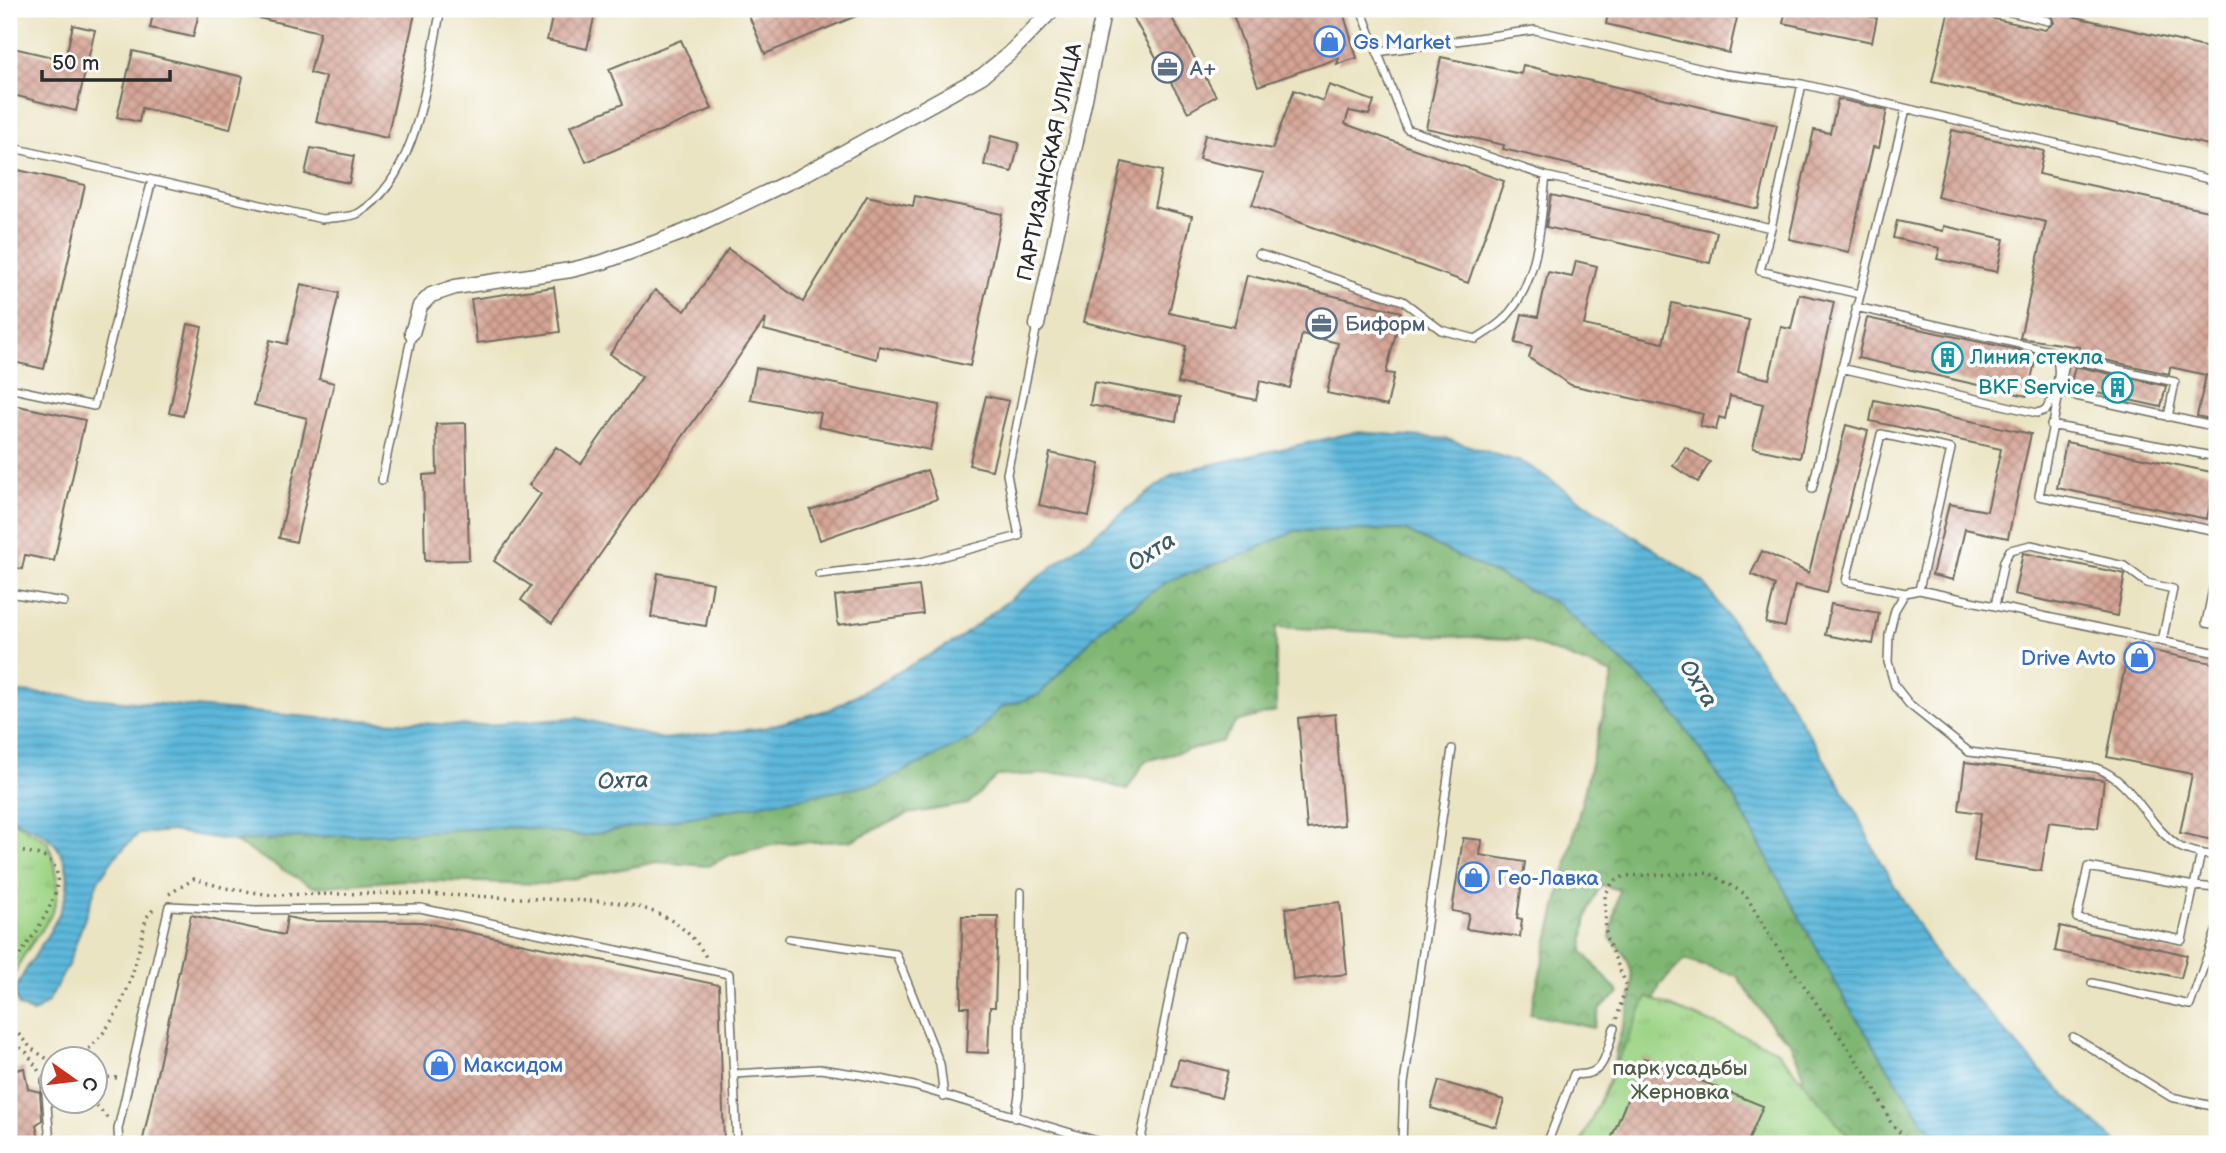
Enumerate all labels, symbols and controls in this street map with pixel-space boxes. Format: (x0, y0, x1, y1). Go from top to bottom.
shop icon: Gs Market (1313, 25, 1347, 59)
place label: Gs Market (1353, 30, 1452, 55)
scale bar (42, 38, 170, 82)
street label: ПАРТИЗАНСКАЯ УЛИЦА (1012, 41, 1087, 283)
text: 50 m (52, 51, 99, 76)
office icon: А+ (1150, 51, 1184, 85)
place label: А+ (1189, 56, 1217, 81)
office icon: Биформ (1305, 307, 1339, 341)
place label: Биформ (1345, 312, 1426, 337)
building icon: Линия стекла (1930, 340, 1964, 374)
place label: Линия стекла (1969, 345, 2104, 370)
building icon: BKF Service (2101, 370, 2135, 404)
place label: BKF Service (1978, 375, 2095, 400)
water label: Охта (1122, 526, 1181, 578)
shop icon: Drive Avto (2122, 641, 2156, 675)
place label: Drive Avto (2021, 646, 2116, 671)
water label: Охта (1673, 654, 1724, 713)
water label: Охта (597, 766, 649, 796)
shop icon: Гео-Лавка (1457, 861, 1491, 895)
place label: Гео-Лавка (1497, 866, 1600, 891)
north arrow (38, 1044, 108, 1114)
shop icon: Максидом (423, 1048, 457, 1082)
place label: Максидом (463, 1053, 563, 1078)
park label: парк усадьбы Жерновка (1612, 1056, 1748, 1105)
text: С (76, 1075, 102, 1093)

